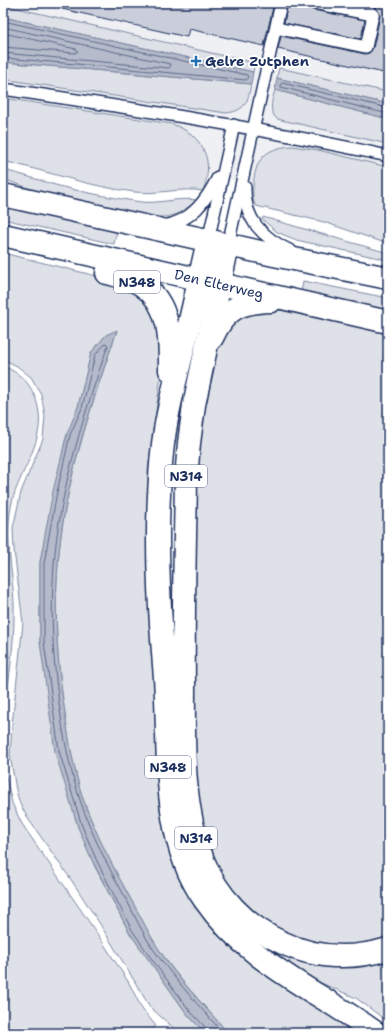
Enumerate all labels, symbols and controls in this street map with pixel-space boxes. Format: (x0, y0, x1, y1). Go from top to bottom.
place label: Gelre Zutphen (205, 52, 309, 70)
marker: Gelre Zutphen (190, 55, 202, 67)
street label: Den Elterweg (173, 265, 265, 303)
road number: N348 (114, 271, 160, 293)
road number: N314 (165, 465, 207, 487)
road number: N348 (145, 756, 191, 778)
road number: N314 (175, 827, 217, 849)

